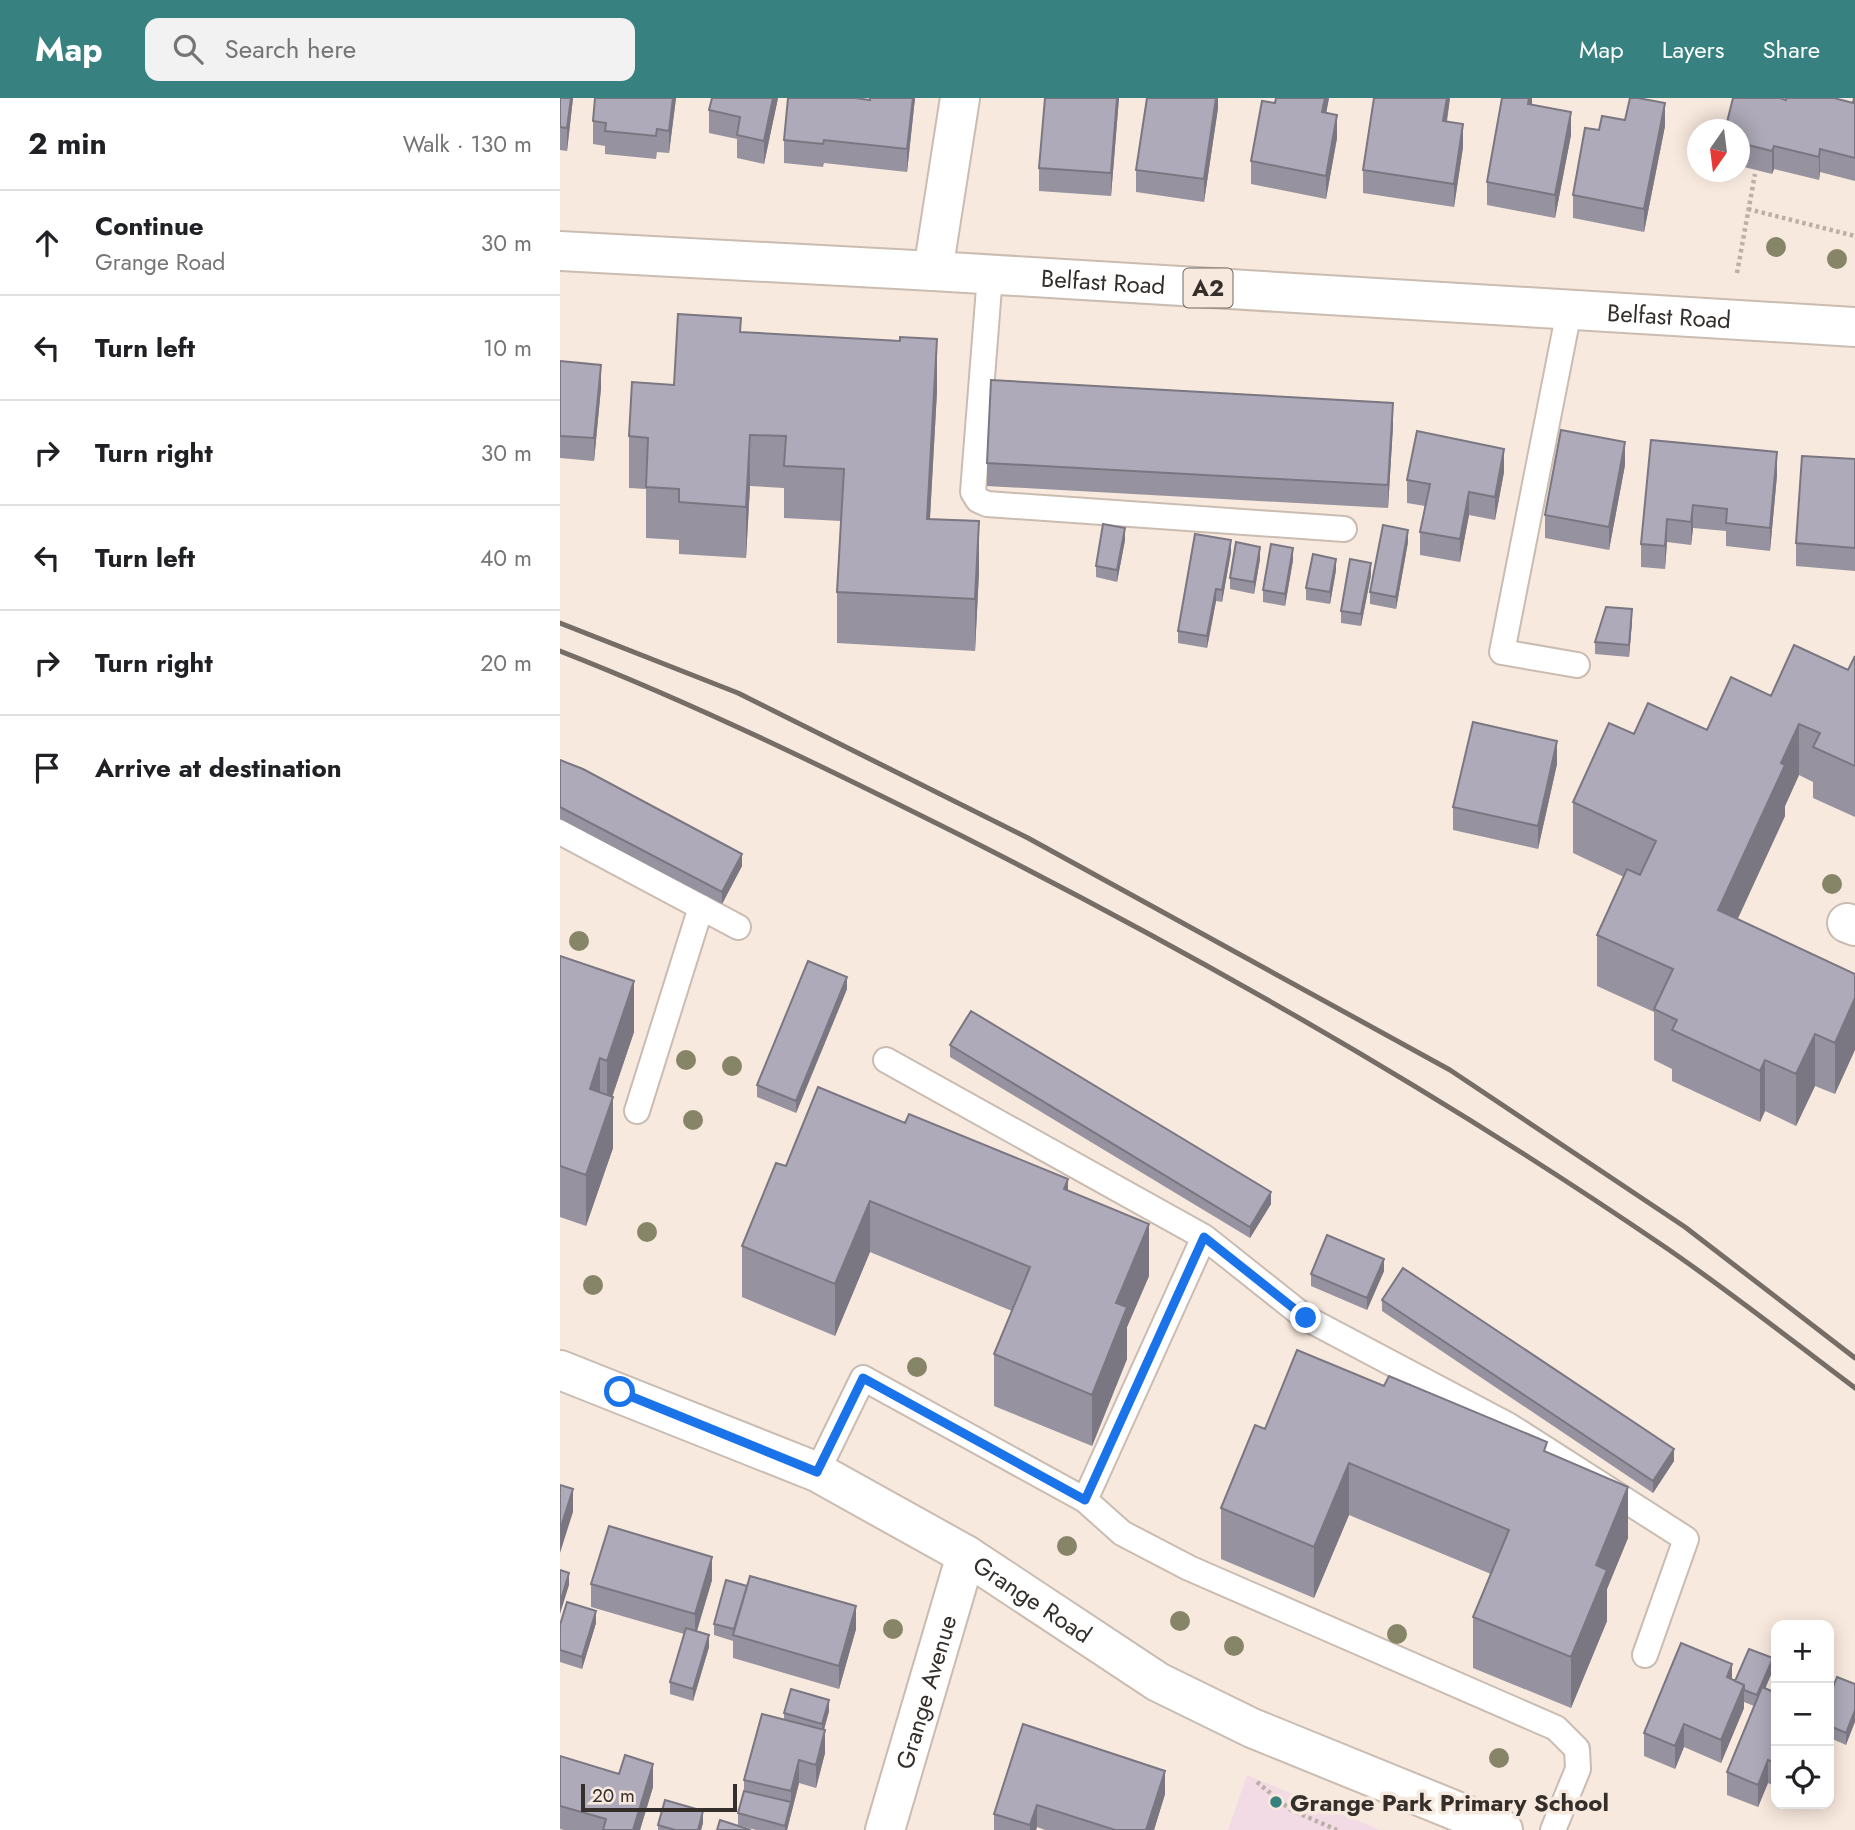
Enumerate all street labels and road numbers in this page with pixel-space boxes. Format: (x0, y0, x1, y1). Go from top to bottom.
street label: Belfast Road (1040, 260, 1166, 303)
road number: A2 (1184, 268, 1232, 308)
street label: Belfast Road (1606, 294, 1732, 337)
street label: Grange Road (966, 1547, 1099, 1651)
street label: Grange Avenue (886, 1611, 965, 1773)

